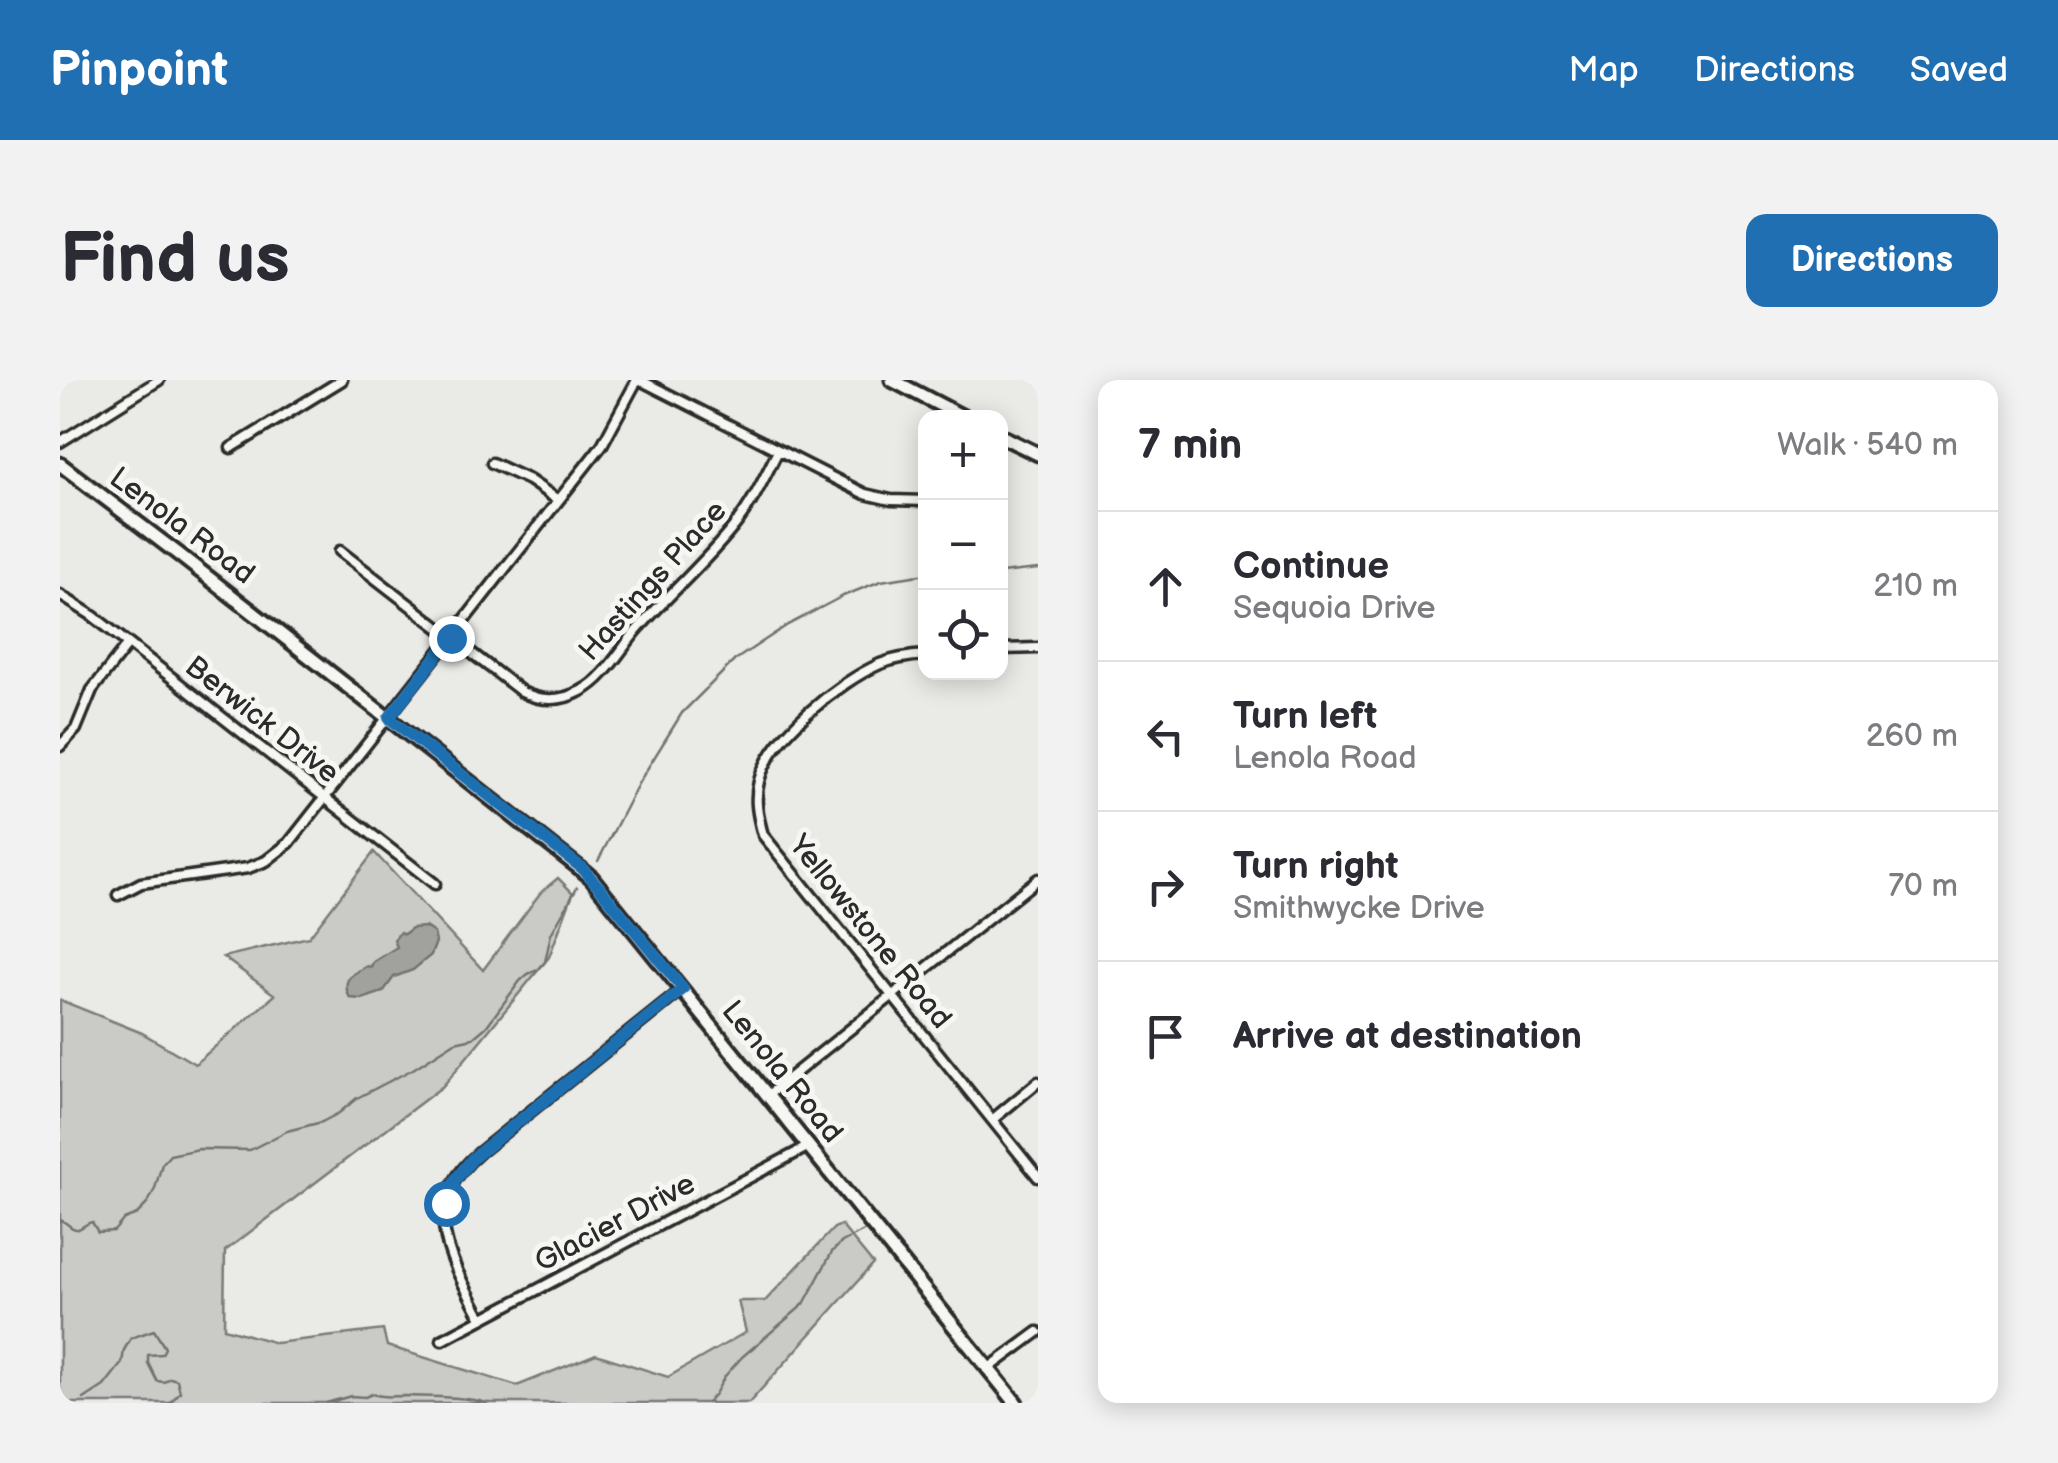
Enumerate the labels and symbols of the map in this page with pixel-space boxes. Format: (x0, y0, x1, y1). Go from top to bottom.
street label: Lenola Road (102, 460, 262, 592)
street label: Hastings Place (572, 493, 734, 669)
route end (429, 616, 475, 662)
street label: Berwick Drive (178, 649, 346, 791)
street label: Yellowstone Road (780, 827, 959, 1036)
street label: Lenola Road (714, 994, 850, 1150)
street label: Glacier Drive (529, 1166, 701, 1280)
route start (424, 1181, 470, 1227)

